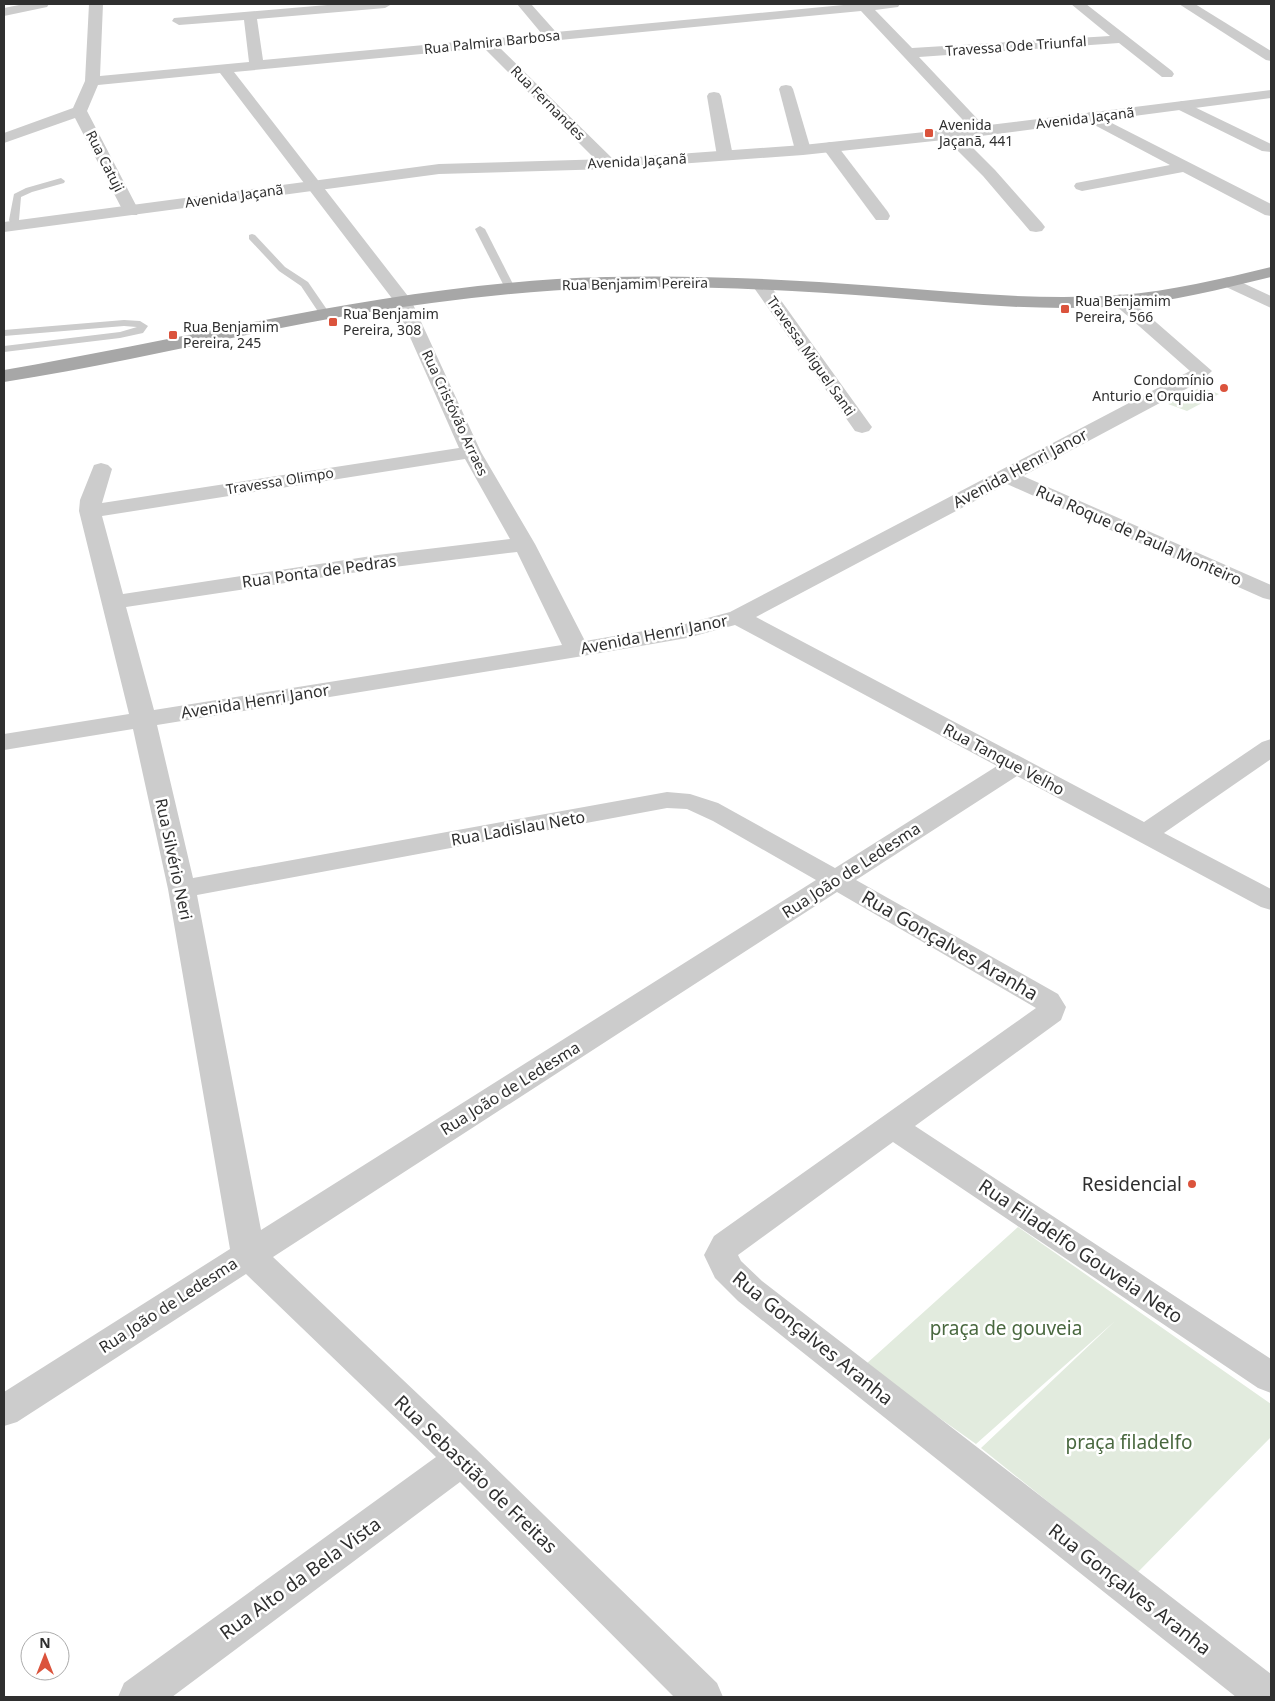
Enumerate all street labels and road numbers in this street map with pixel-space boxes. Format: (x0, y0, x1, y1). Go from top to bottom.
street label: Rua Palmira Barbosa (423, 25, 561, 58)
street label: Travessa Ode Triunfal (945, 31, 1087, 60)
street label: Rua Fernandes (507, 61, 590, 144)
street label: Avenida Jaçanã (1035, 102, 1135, 133)
street label: Rua Catuji (82, 127, 129, 195)
street label: Avenida Jaçanã (587, 148, 687, 173)
street label: Avenida Jaçanã (184, 179, 284, 212)
street label: Rua Benjamim Pereira (562, 273, 708, 294)
street label: Travessa Miguel Santi (763, 292, 860, 419)
street label: Rua Cristóvão Arraes (418, 347, 493, 479)
street label: Avenida Henri Janor (949, 423, 1092, 513)
street label: Travessa Olimpo (225, 463, 335, 498)
street label: Rua Roque de Paula Monteiro (1033, 480, 1245, 590)
street label: Rua Ponta de Pedras (240, 549, 398, 593)
street label: Avenida Henri Janor (578, 609, 730, 659)
street label: Avenida Henri Janor (179, 678, 331, 724)
street label: Rua Tanque Velho (940, 718, 1068, 800)
street label: Rua Silvério Neri (150, 796, 198, 922)
street label: Rua Ladislau Neto (449, 805, 587, 851)
street label: Rua João de Ledesma (778, 817, 924, 923)
street label: Rua Gonçalves Aranha (857, 884, 1043, 1006)
street label: Rua João de Ledesma (436, 1036, 584, 1140)
street label: Rua Filadelfo Gouveia Neto (974, 1173, 1188, 1329)
street label: Rua João de Ledesma (95, 1252, 241, 1358)
street label: Rua Gonçalves Aranha (727, 1265, 899, 1411)
street label: Rua Sebastião de Freitas (389, 1389, 563, 1559)
street label: Rua Alto da Bela Vista (214, 1511, 386, 1645)
street label: Rua Gonçalves Aranha (1043, 1517, 1217, 1661)

